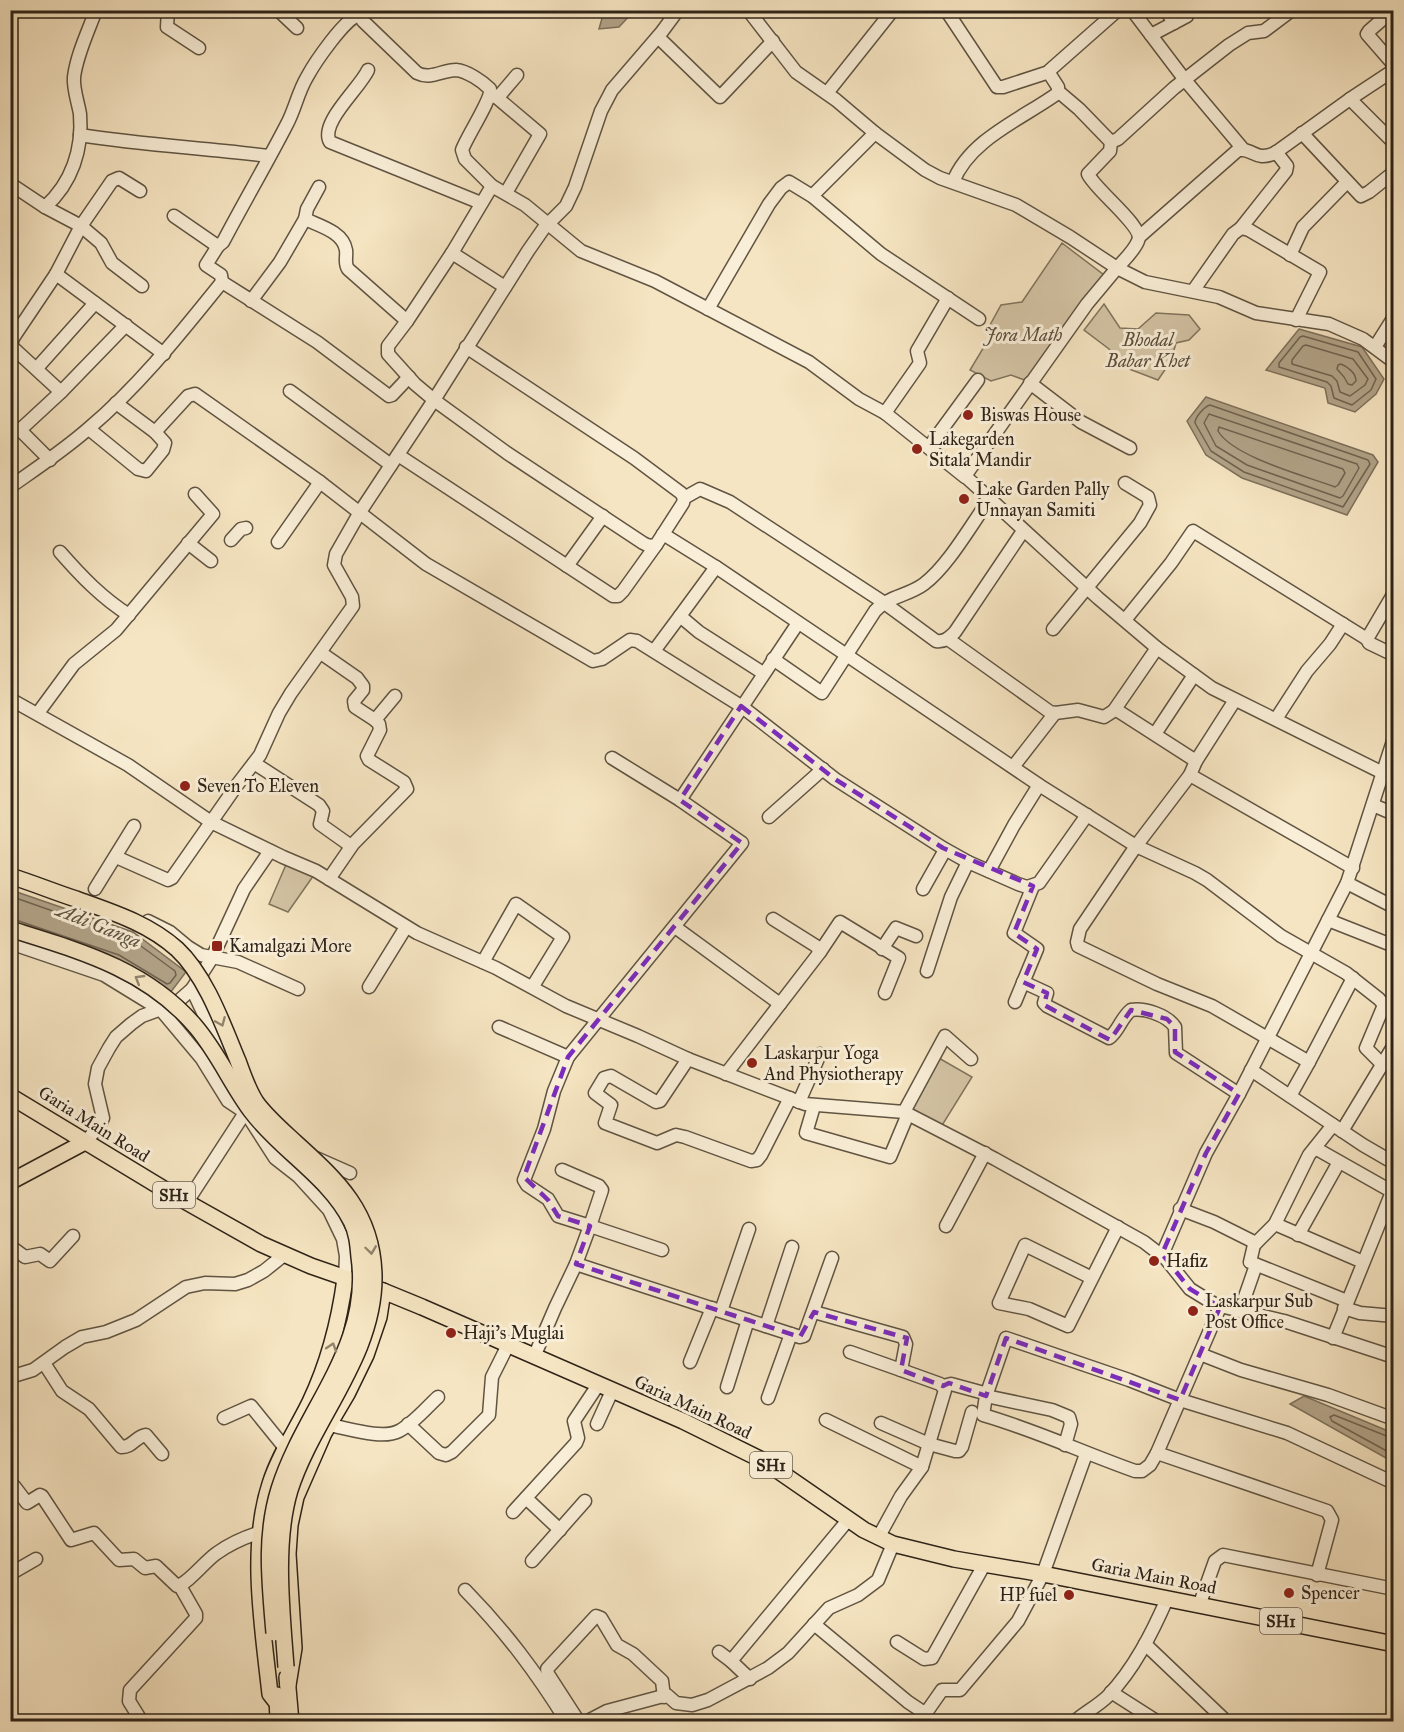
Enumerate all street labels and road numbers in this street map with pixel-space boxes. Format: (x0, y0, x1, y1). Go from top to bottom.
street label: Garia Main Road (34, 1081, 154, 1167)
road number: SH1 (153, 1182, 195, 1208)
street label: Garia Main Road (631, 1370, 755, 1444)
road number: SH1 (750, 1452, 792, 1478)
street label: Garia Main Road (1090, 1553, 1218, 1599)
road number: SH1 (1260, 1608, 1302, 1634)

